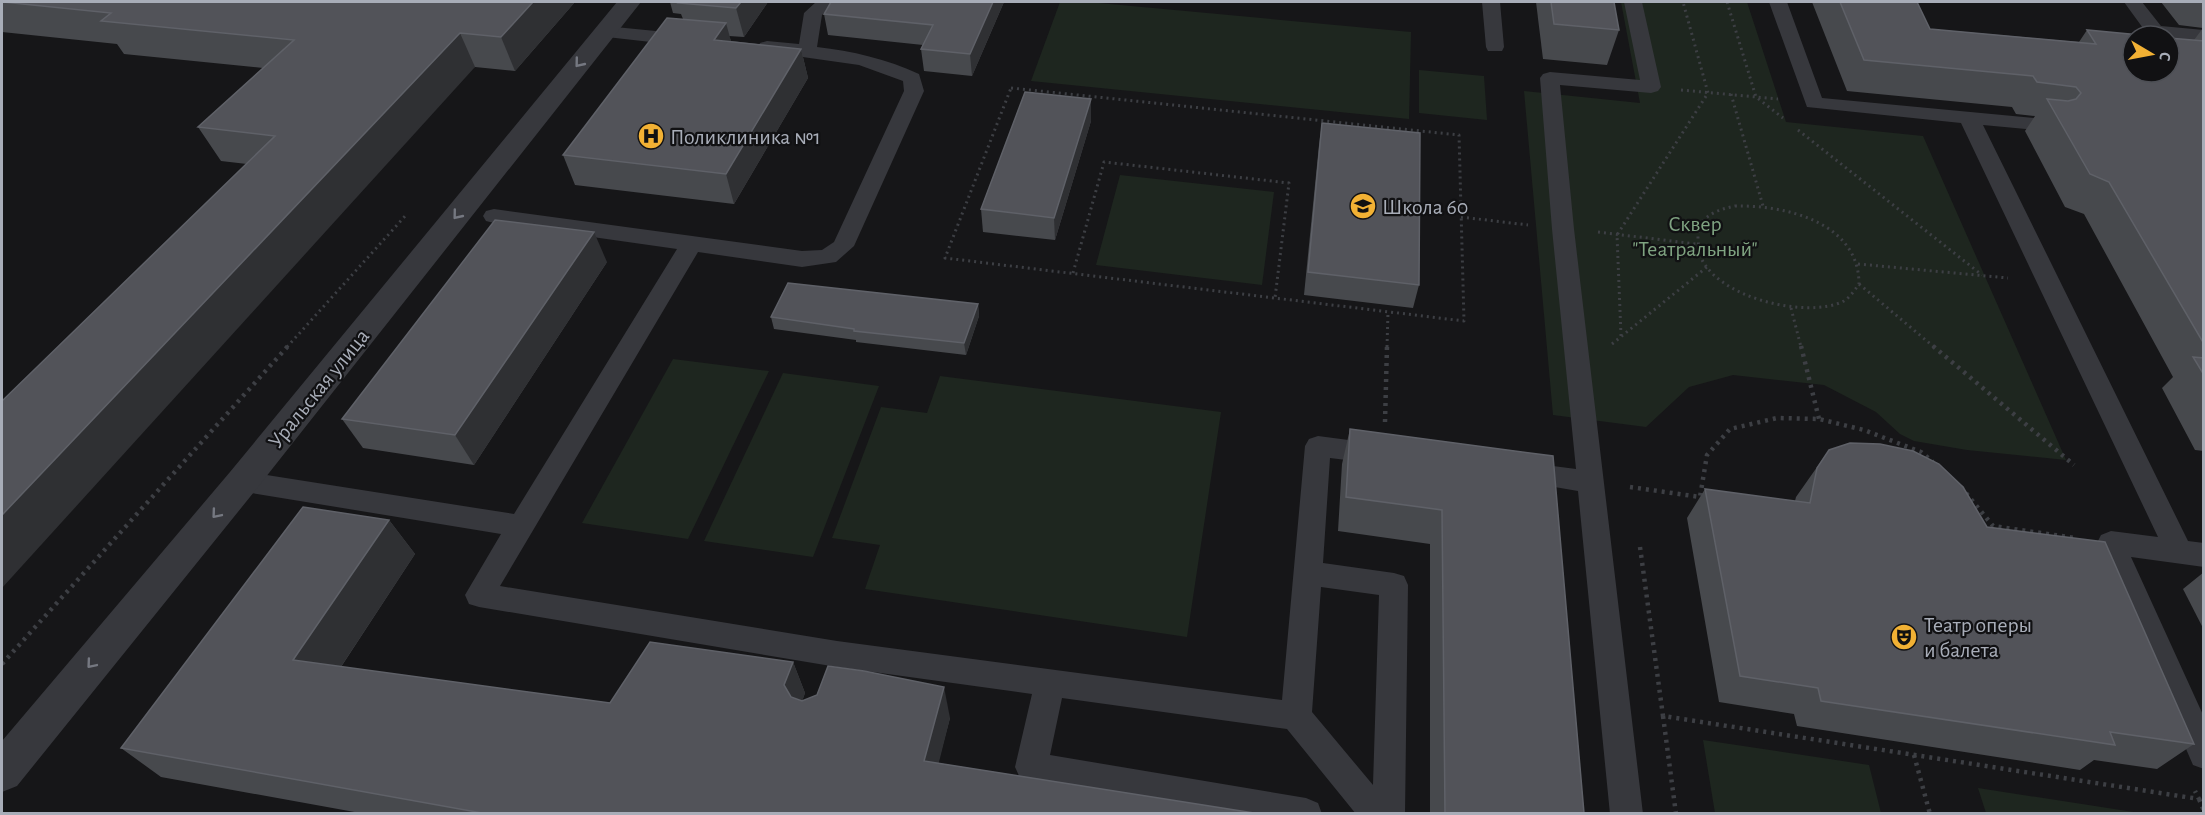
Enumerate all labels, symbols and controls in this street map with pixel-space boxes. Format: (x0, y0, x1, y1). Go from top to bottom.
north arrow (2121, 24, 2181, 84)
text: С (2156, 51, 2173, 62)
one-way arrow (576, 57, 587, 68)
hospital icon: Поликлиника №1 (636, 121, 666, 151)
place label: Поликлиника №1 (670, 126, 821, 148)
school or university icon: Школа 60 (1348, 191, 1378, 221)
place label: Школа 60 (1382, 196, 1468, 218)
one-way arrow (453, 209, 464, 220)
park label: Сквер "Театральный" (1632, 213, 1758, 260)
street label: Уральская улица (264, 325, 373, 452)
one-way arrow (212, 507, 223, 518)
place label: Театр оперы и балета (1924, 614, 2032, 661)
theatre icon: Театр оперы и балета (1889, 622, 1919, 652)
one-way arrow (87, 657, 98, 668)

